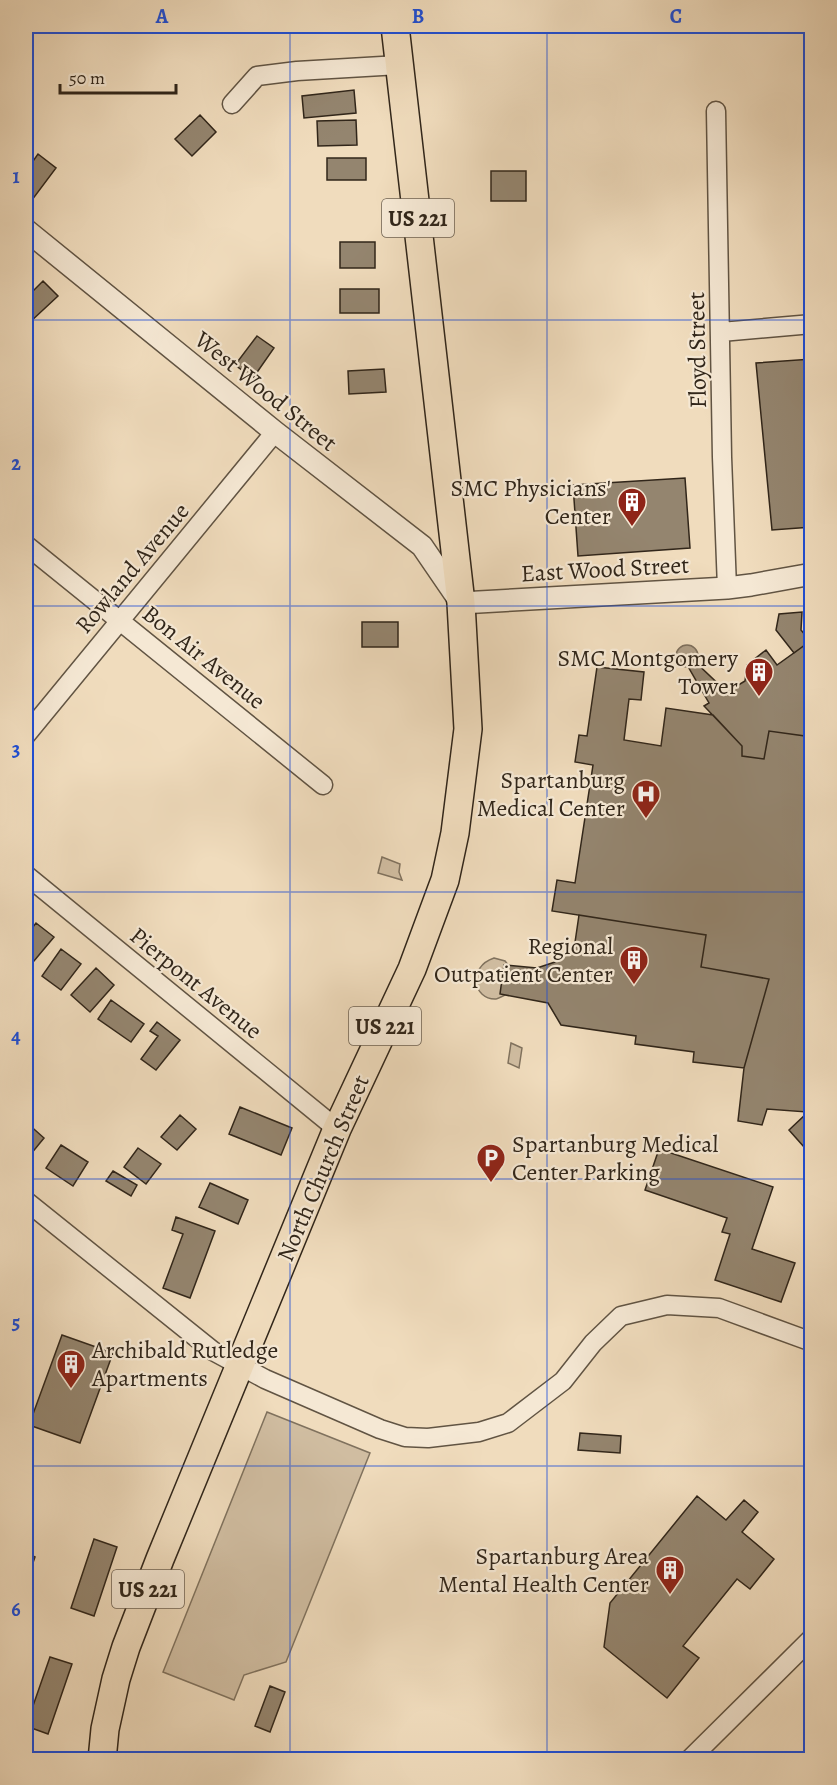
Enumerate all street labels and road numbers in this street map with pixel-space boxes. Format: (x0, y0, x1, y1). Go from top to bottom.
road number: US 221 (382, 199, 454, 237)
street label: Floyd Street (680, 291, 714, 409)
street label: West Wood Street (187, 323, 344, 458)
street label: Rowland Avenue (68, 496, 196, 640)
street label: East Wood Street (520, 549, 690, 589)
street label: Bon Air Avenue (136, 597, 272, 717)
street label: Pierpont Avenue (123, 920, 269, 1046)
road number: US 221 (349, 1007, 421, 1045)
street label: North Church Street (269, 1070, 377, 1266)
road number: US 221 (112, 1570, 184, 1608)

